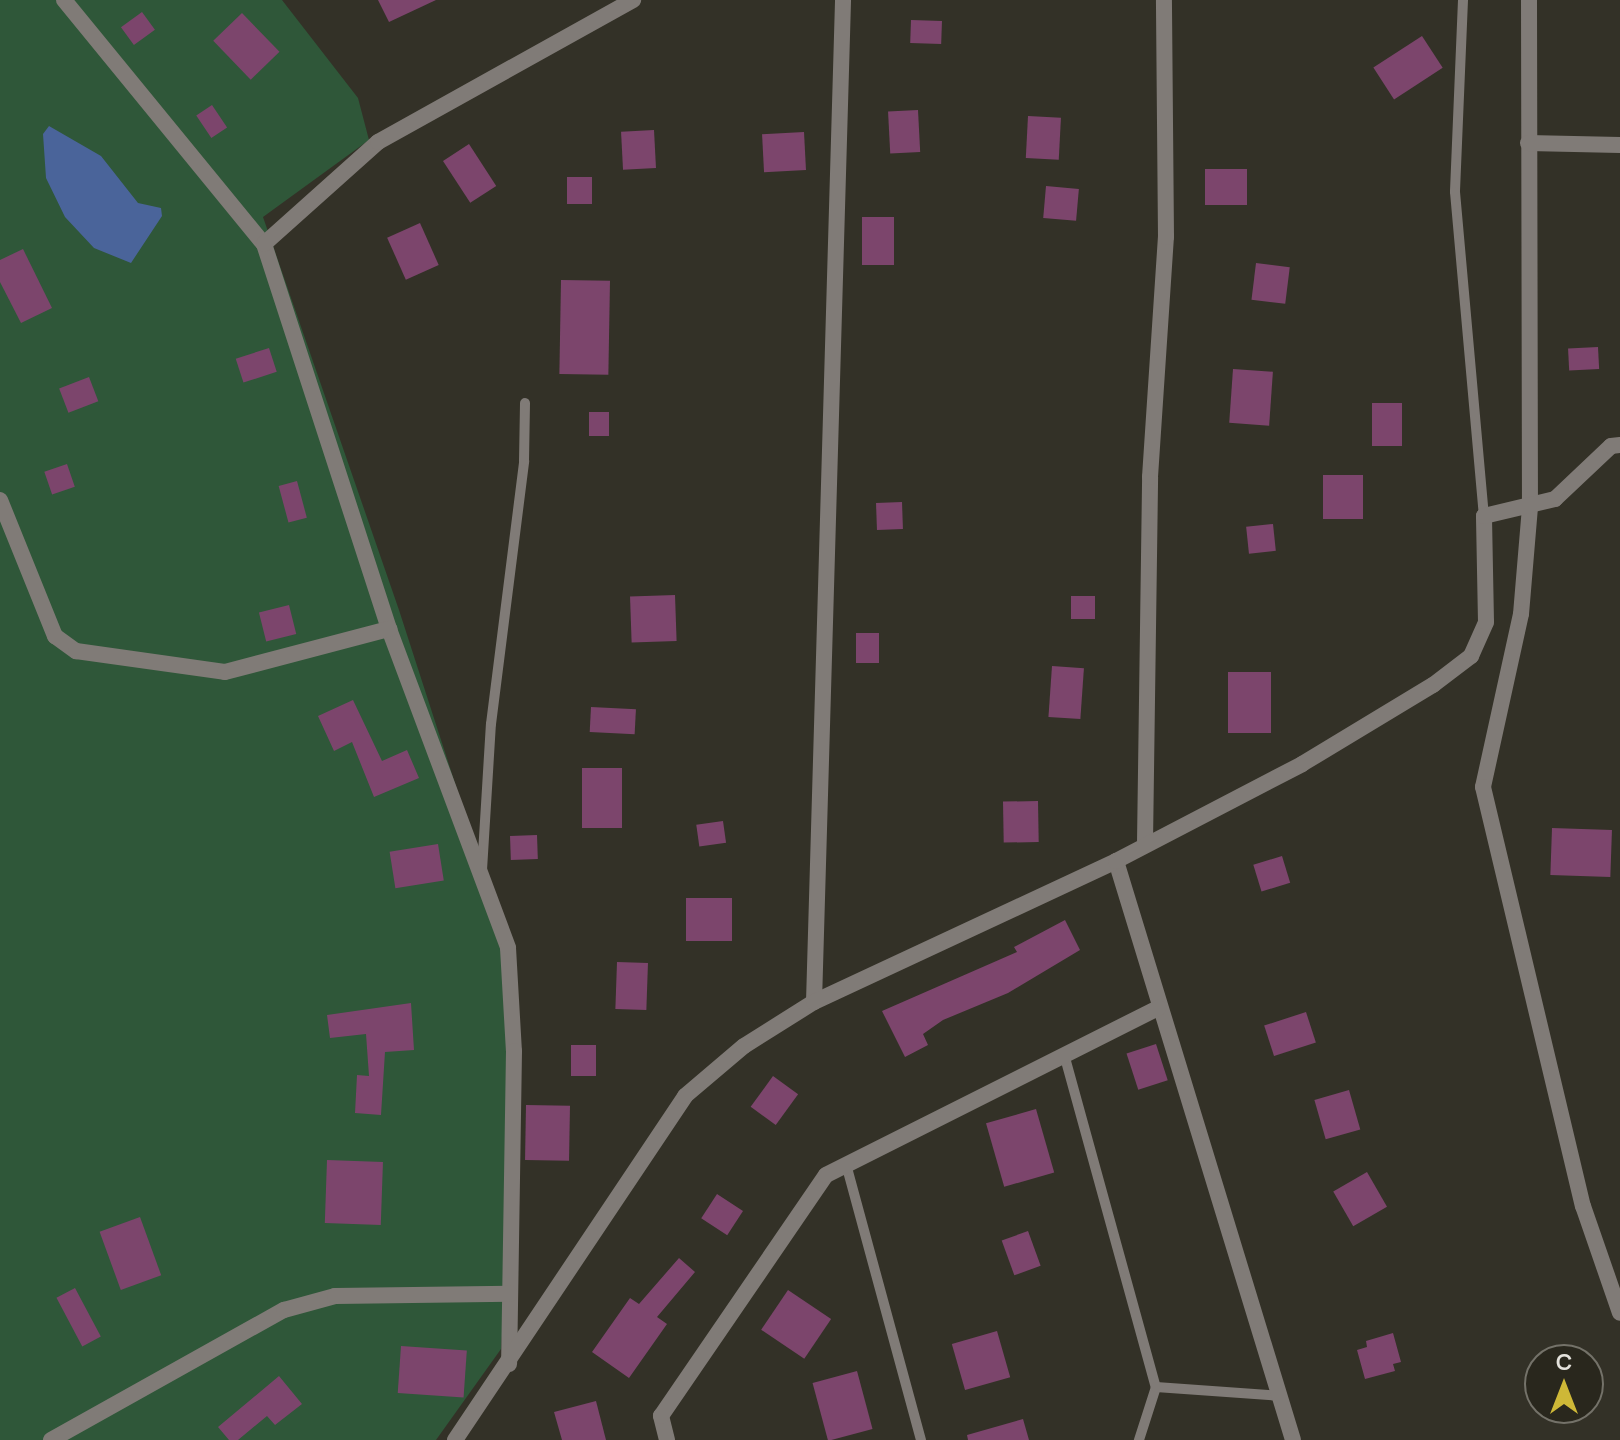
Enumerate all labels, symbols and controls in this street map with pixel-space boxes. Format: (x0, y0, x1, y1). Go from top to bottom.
north arrow (1524, 1344, 1604, 1424)
text: С (1556, 1347, 1572, 1377)

